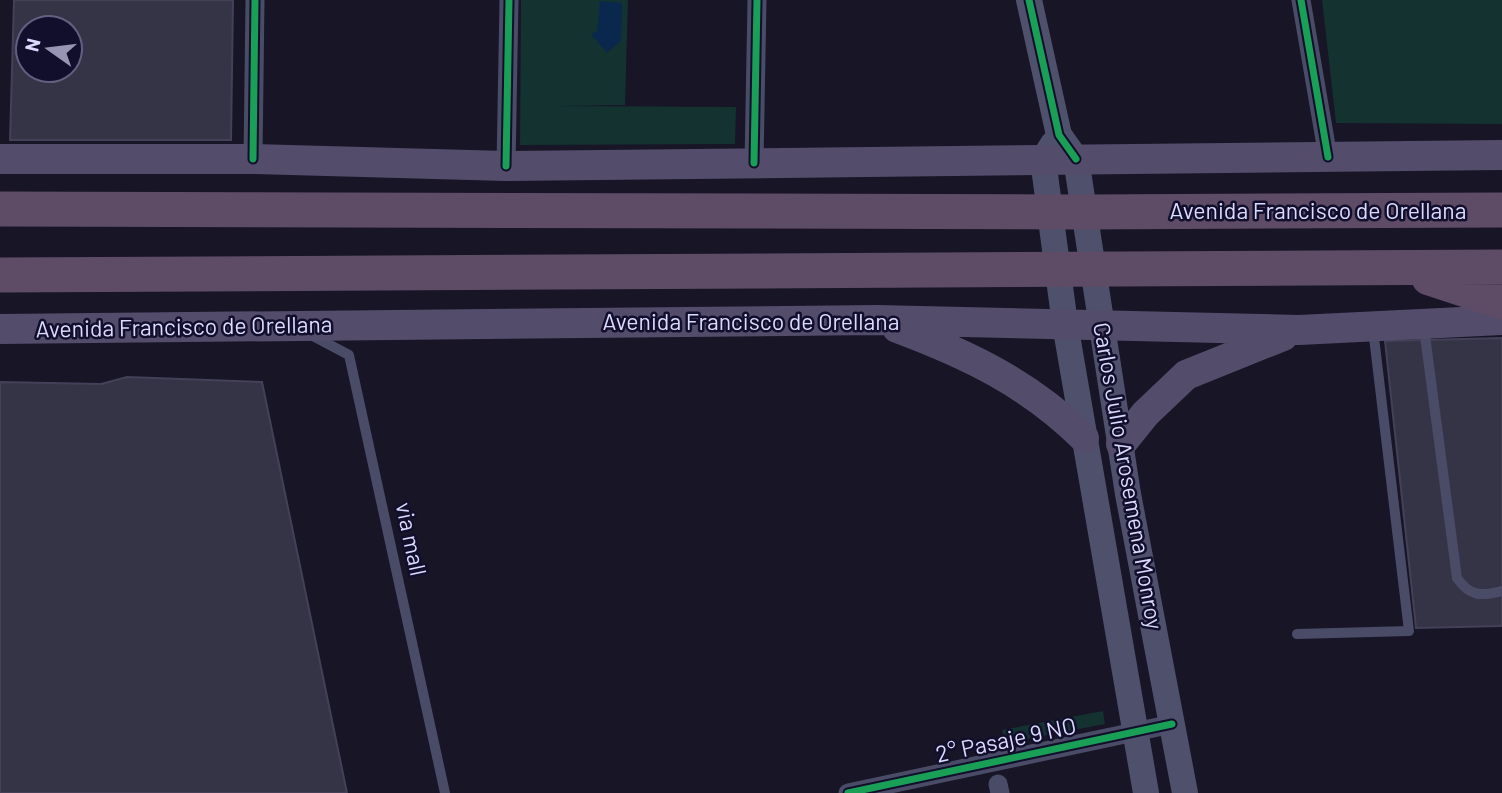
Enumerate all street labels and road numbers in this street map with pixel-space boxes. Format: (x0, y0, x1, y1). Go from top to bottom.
street label: Avenida Francisco de Orellana (1169, 196, 1467, 224)
street label: Avenida Francisco de Orellana (602, 307, 900, 335)
street label: Avenida Francisco de Orellana (35, 309, 333, 343)
street label: Carlos Julio Arosemena Monroy (1088, 320, 1170, 632)
street label: via mall (391, 499, 433, 578)
street label: 2° Pasaje 9 NO (933, 710, 1079, 768)

